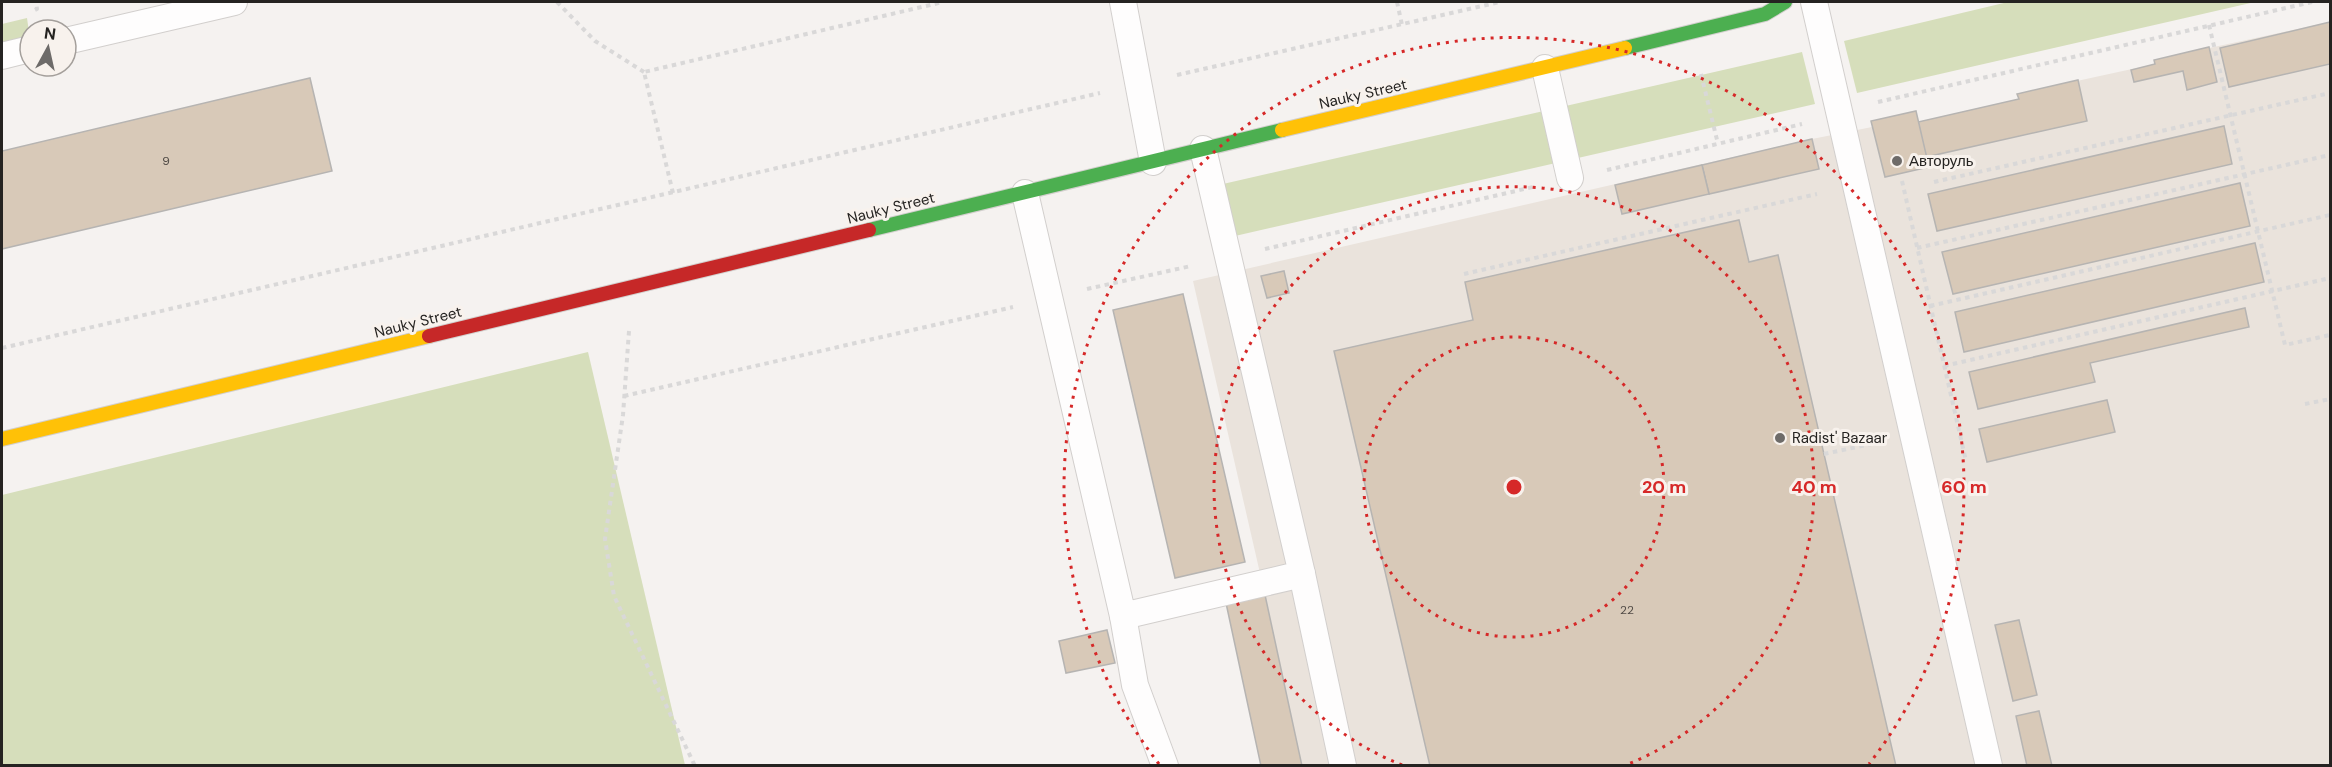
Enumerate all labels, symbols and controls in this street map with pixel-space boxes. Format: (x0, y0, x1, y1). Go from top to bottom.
north arrow (18, 18, 78, 78)
text: N (43, 22, 57, 45)
street label: Nauky Street (1317, 74, 1409, 114)
place label: Авторуль (1909, 151, 1974, 171)
house number: 9 (162, 153, 170, 169)
marker: Авторуль (1890, 154, 1904, 168)
street label: Nauky Street (845, 187, 937, 229)
street label: Nauky Street (372, 301, 464, 343)
place label: Radist' Bazaar (1792, 428, 1888, 448)
marker: Radist' Bazaar (1773, 431, 1787, 445)
text: 20 m (1642, 475, 1686, 499)
text: 40 m (1791, 475, 1837, 499)
text: 60 m (1941, 475, 1987, 499)
centre of rings (1504, 477, 1524, 497)
house number: 22 (1620, 602, 1634, 618)

